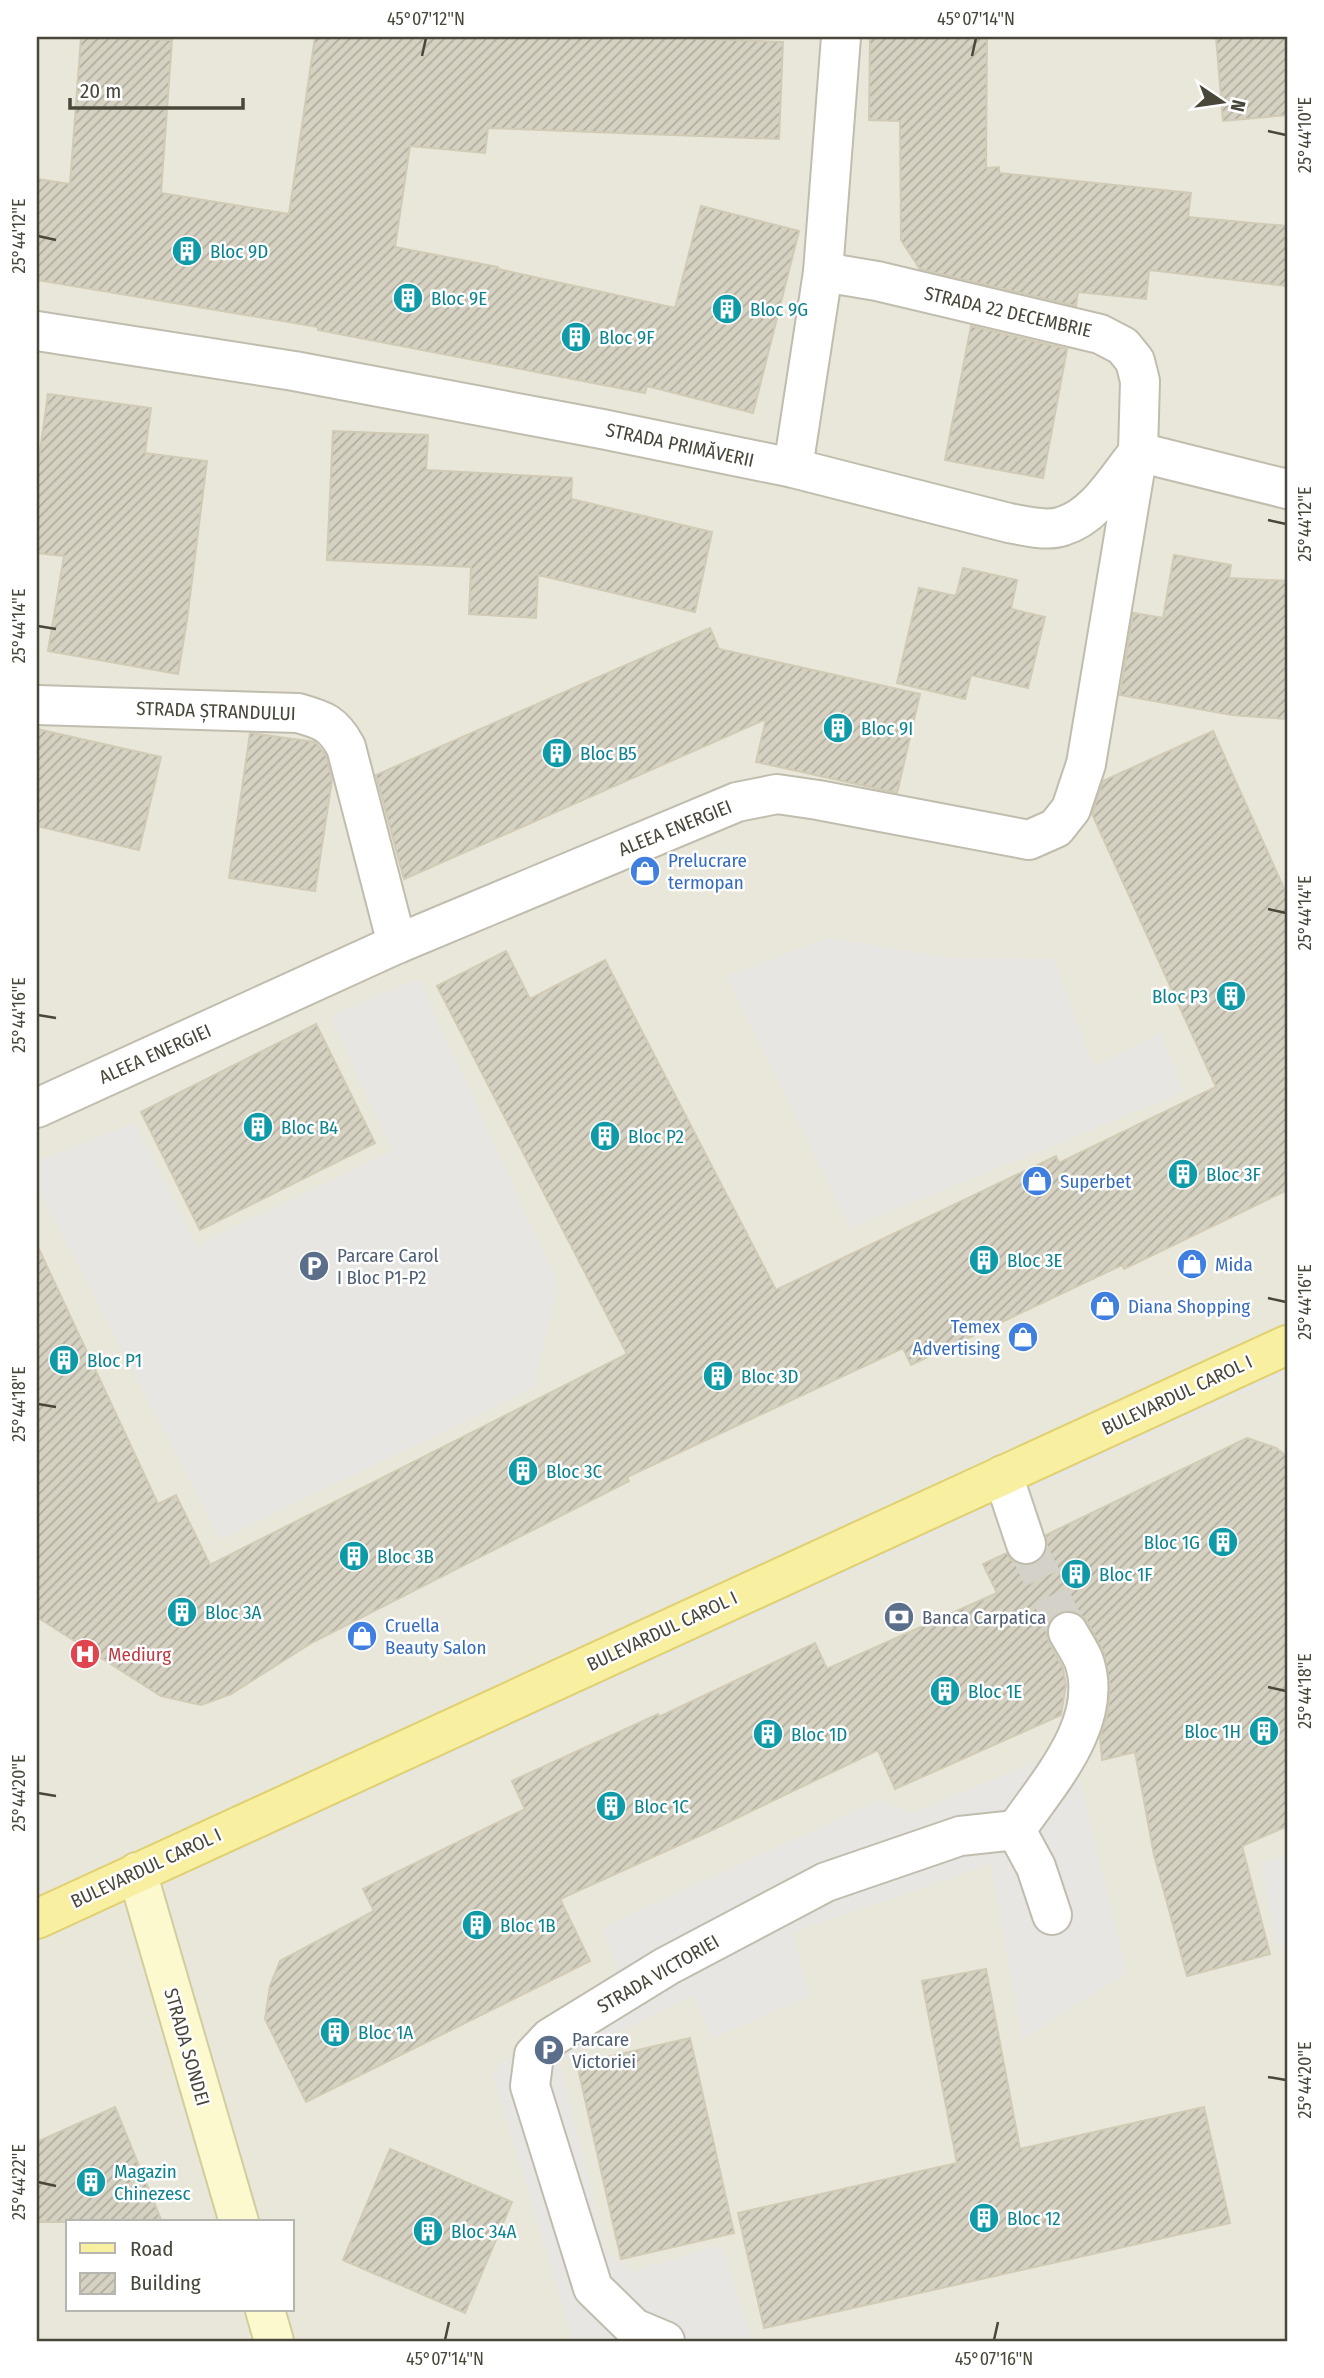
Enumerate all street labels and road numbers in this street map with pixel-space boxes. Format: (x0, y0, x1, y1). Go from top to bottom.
street label: STRADA 22 DECEMBRIE (922, 282, 1094, 342)
street label: STRADA PRIMĂVERII (604, 418, 756, 472)
street label: STRADA ȘTRANDULUI (136, 697, 296, 725)
street label: ALEEA ENERGIEI (615, 795, 735, 861)
street label: ALEEA ENERGIEI (96, 1019, 214, 1089)
street label: BULEVARDUL CAROL I (1098, 1350, 1256, 1440)
street label: BULEVARDUL CAROL I (583, 1586, 741, 1676)
street label: BULEVARDUL CAROL I (67, 1823, 225, 1913)
street label: STRADA VICTORIEI (593, 1930, 723, 2018)
street label: STRADA SONDEI (159, 1986, 215, 2108)

